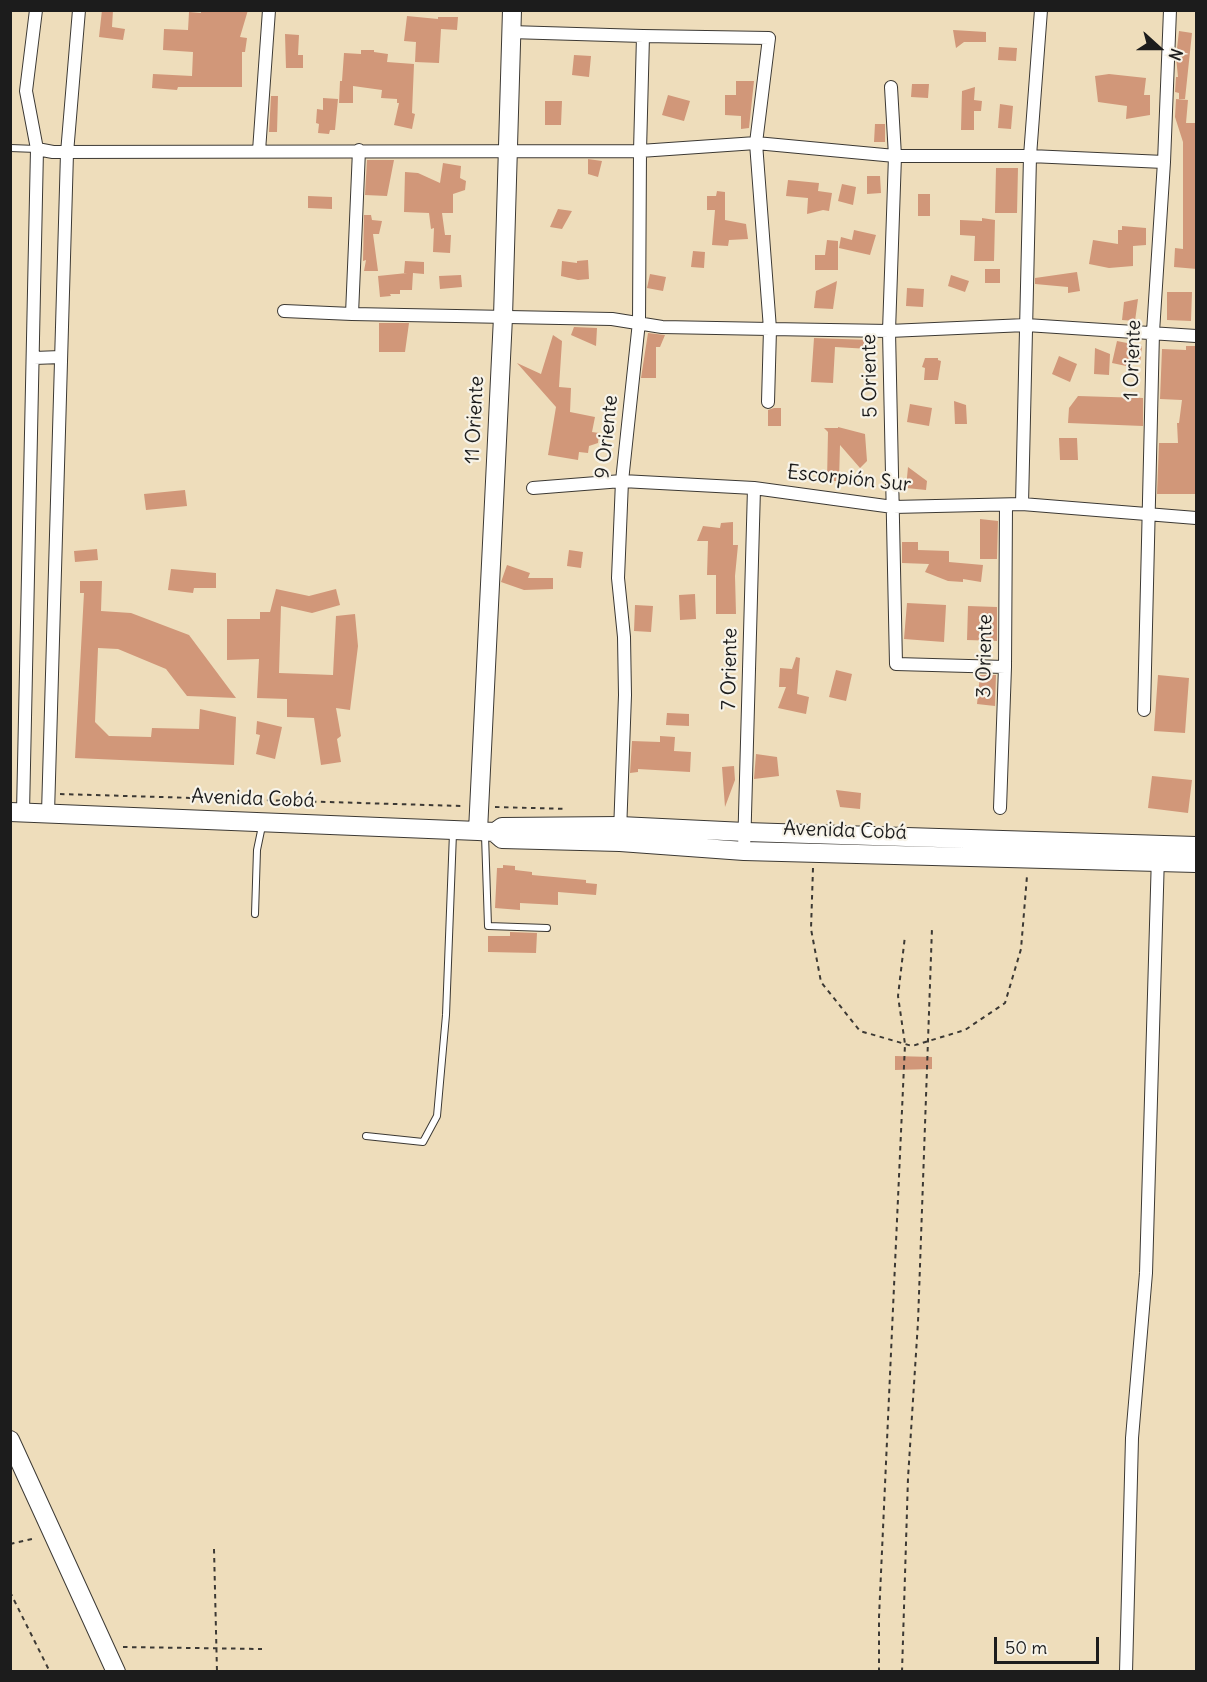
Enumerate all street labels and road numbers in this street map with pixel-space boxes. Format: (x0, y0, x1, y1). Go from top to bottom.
street label: 1 Oriente (1120, 319, 1146, 401)
street label: 5 Oriente (857, 334, 883, 418)
street label: 11 Oriente (461, 375, 489, 465)
street label: 9 Oriente (591, 394, 623, 480)
street label: Escorpión Sur (786, 461, 912, 497)
street label: 3 Oriente (972, 614, 998, 698)
street label: 7 Oriente (717, 628, 743, 710)
street label: Avenida Cobá (191, 785, 315, 813)
street label: Avenida Cobá (783, 817, 907, 845)

